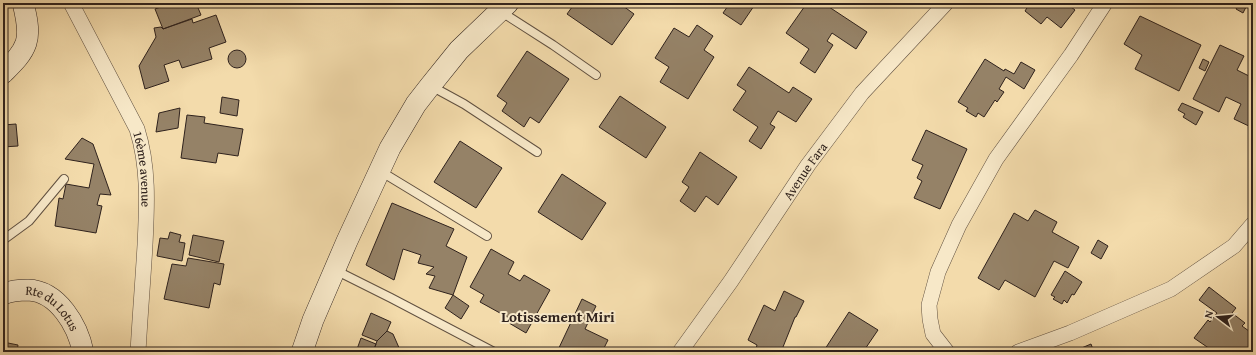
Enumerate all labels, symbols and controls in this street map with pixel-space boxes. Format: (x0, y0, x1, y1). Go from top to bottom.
street label: 16ème avenue (129, 129, 156, 207)
street label: Avenue Fara (778, 137, 832, 203)
street label: Rte du Lotus (25, 280, 84, 334)
north arrow (1198, 297, 1238, 337)
district label: Lotissement Miri (501, 306, 615, 327)
text: N (1200, 308, 1217, 320)

